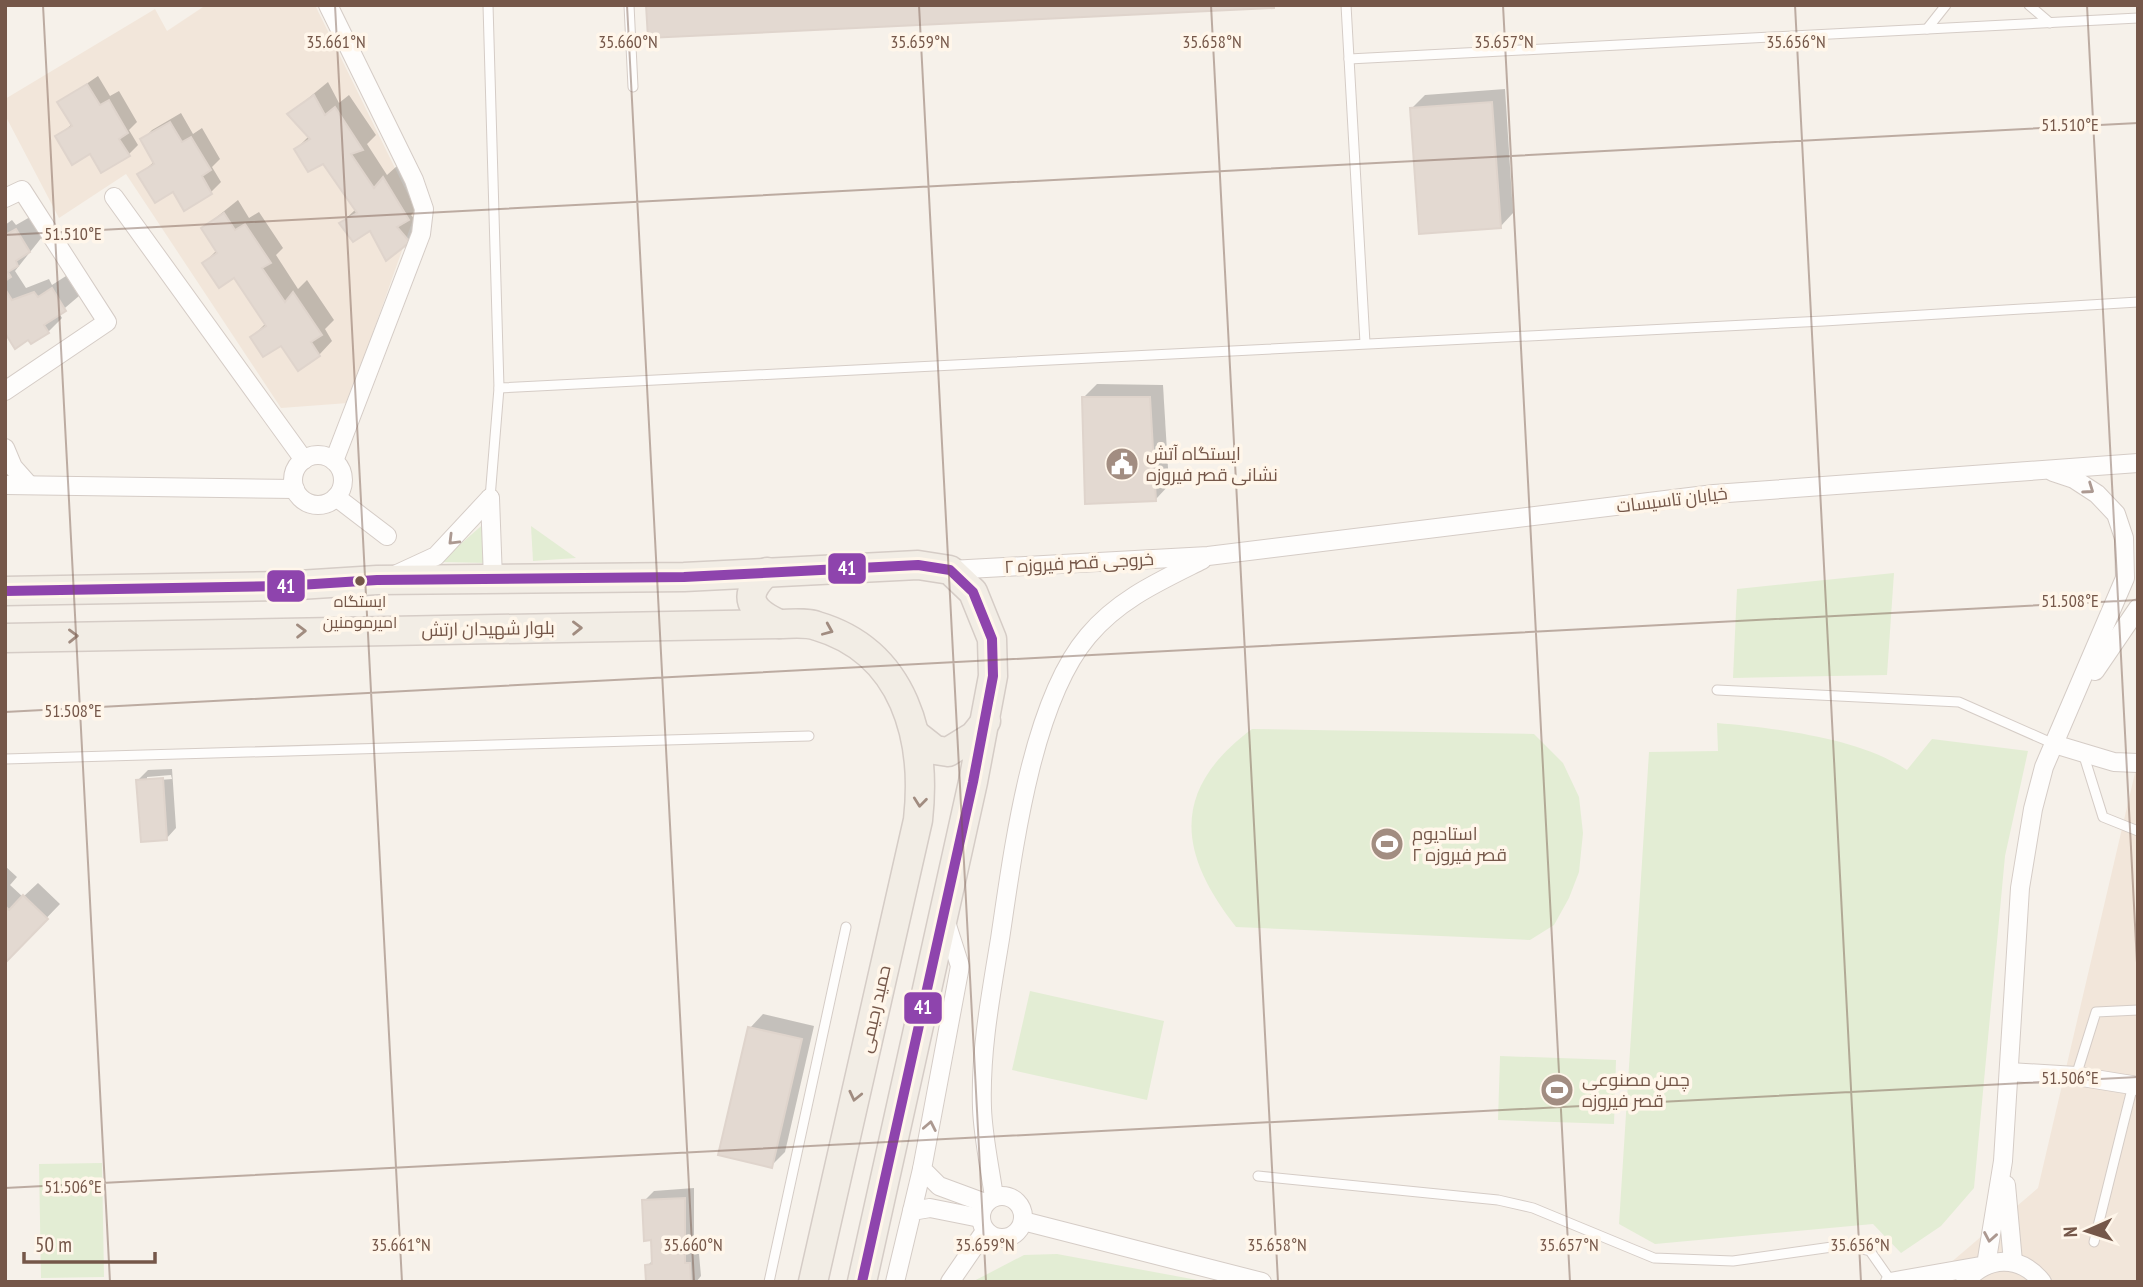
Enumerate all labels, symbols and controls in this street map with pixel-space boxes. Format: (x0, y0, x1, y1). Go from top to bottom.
text: 35.661°N (306, 30, 366, 53)
text: 35.660°N (598, 30, 658, 53)
text: 35.659°N (890, 30, 950, 53)
text: 35.658°N (1182, 30, 1242, 53)
text: 35.657°N (1474, 30, 1534, 53)
text: 35.656°N (1766, 30, 1826, 53)
text: 51.510°E (2041, 113, 2099, 136)
text: 51.510°E (44, 222, 102, 245)
place label: ایستگاه آتش نشانی قصر فیروزه (1146, 442, 1278, 486)
public building icon: ایستگاه آتش نشانی قصر فیروزه (1103, 445, 1141, 483)
street label: خیابان تاسیسات (1615, 481, 1729, 518)
one-way arrow (2081, 481, 2094, 493)
one-way arrow (448, 531, 461, 544)
street label: خروجی قصر فیروزه ۲ (1004, 547, 1154, 578)
line badge: 41 (827, 552, 867, 585)
text: 41 (838, 556, 856, 580)
line badge: 41 (266, 569, 306, 603)
text: 41 (277, 574, 295, 598)
marker: ایستگاه امیرمومنین (353, 574, 367, 588)
text: 51.508°E (2041, 589, 2099, 612)
place label: ایستگاه امیرمومنین (323, 591, 397, 633)
street label: بلوار شهیدان ارتش (421, 616, 555, 641)
one-way arrow (573, 620, 583, 636)
one-way arrow (822, 622, 834, 636)
one-way arrow (296, 623, 307, 638)
one-way arrow (69, 628, 79, 644)
text: 51.508°E (44, 699, 102, 722)
one-way arrow (912, 797, 927, 808)
place label: استادیوم قصر فیروزه ۲ (1412, 822, 1507, 866)
sports icon: استادیوم قصر فیروزه ۲ (1368, 825, 1406, 863)
street label: حمید رحیمی (853, 963, 896, 1055)
line badge: 41 (903, 991, 943, 1025)
text: 41 (914, 995, 932, 1019)
text: 51.506°E (2041, 1066, 2099, 1089)
place label: چمن مصنوعی قصر فیروزه (1582, 1068, 1690, 1112)
sports icon: چمن مصنوعی قصر فیروزه (1538, 1071, 1576, 1109)
one-way arrow (849, 1090, 864, 1102)
one-way arrow (922, 1120, 937, 1132)
text: 51.506°E (44, 1175, 102, 1198)
north arrow (2052, 1196, 2122, 1266)
scale bar (24, 1220, 156, 1264)
text: N (2058, 1226, 2082, 1238)
text: 50 m (35, 1231, 72, 1258)
one-way arrow (1983, 1231, 1998, 1243)
text: 35.661°N (371, 1233, 431, 1256)
text: 35.660°N (663, 1233, 723, 1256)
text: 35.659°N (955, 1233, 1015, 1256)
text: 35.658°N (1247, 1233, 1307, 1256)
text: 35.657°N (1539, 1233, 1599, 1256)
text: 35.656°N (1830, 1233, 1890, 1256)

